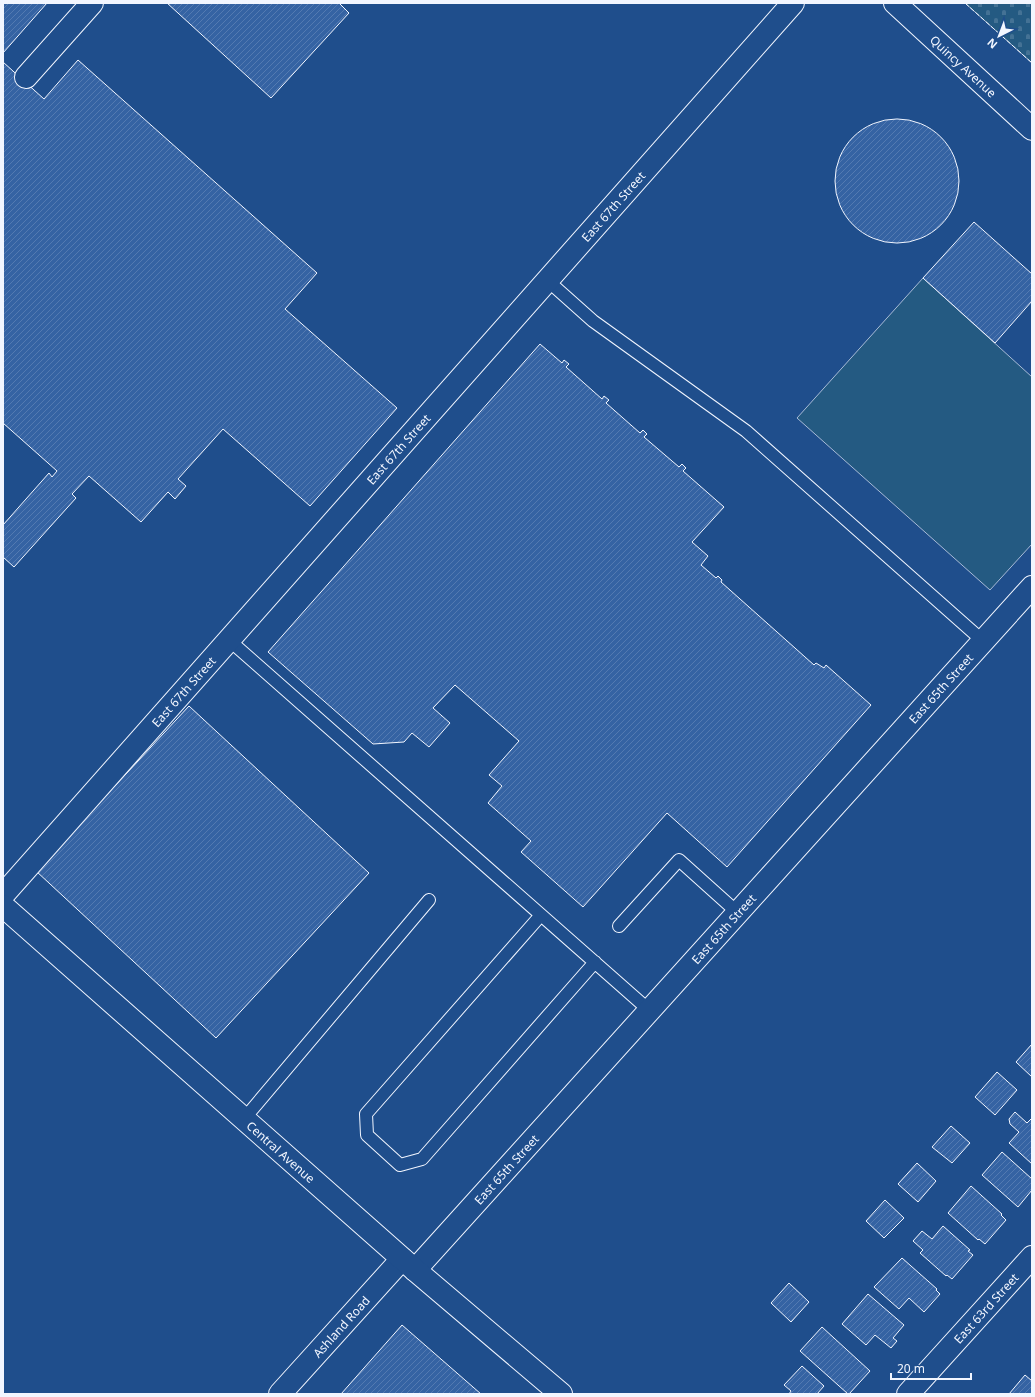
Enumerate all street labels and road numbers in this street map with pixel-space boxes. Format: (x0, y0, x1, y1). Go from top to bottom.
street label: Quincy Avenue (927, 31, 1000, 101)
street label: East 67th Street (577, 167, 649, 245)
street label: East 67th Street (362, 409, 434, 488)
street label: East 65th Street (904, 649, 977, 727)
street label: East 67th Street (148, 652, 220, 730)
street label: East 65th Street (687, 890, 760, 967)
street label: Central Avenue (243, 1117, 319, 1187)
street label: East 65th Street (470, 1130, 543, 1208)
street label: East 63rd Street (950, 1269, 1023, 1347)
street label: Ashland Road (309, 1292, 373, 1361)

